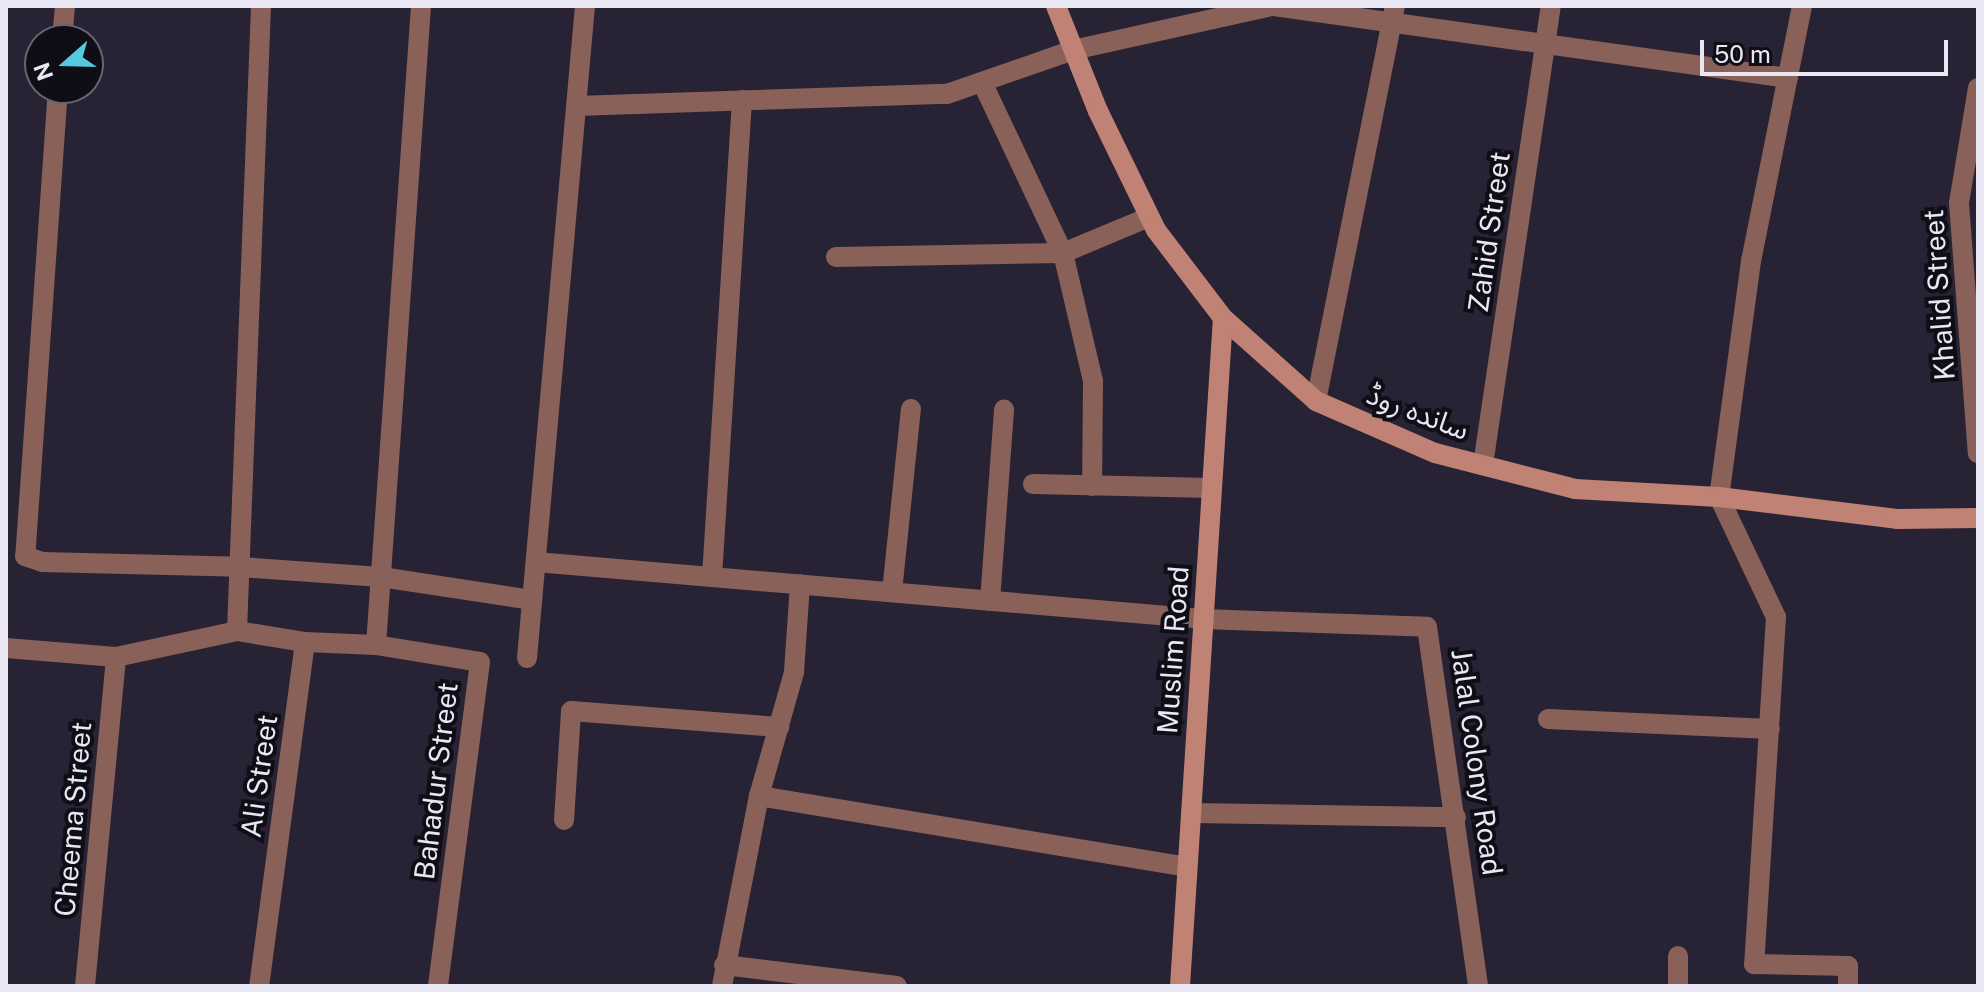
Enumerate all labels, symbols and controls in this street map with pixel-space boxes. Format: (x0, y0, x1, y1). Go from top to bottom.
north arrow (24, 24, 104, 104)
scale bar (1704, 24, 1952, 74)
text: 50 m (1714, 40, 1771, 68)
text: N (28, 59, 58, 84)
street label: Zahid Street (1461, 150, 1517, 314)
street label: Khalid Street (1916, 208, 1962, 382)
street label: ساندہ روڈ (1362, 377, 1474, 447)
street label: Muslim Road (1150, 565, 1196, 735)
street label: Jalal Colony Road (1445, 647, 1509, 877)
street label: Bahadur Street (407, 680, 465, 882)
street label: Ali Street (234, 712, 284, 840)
street label: Cheema Street (48, 720, 98, 918)

